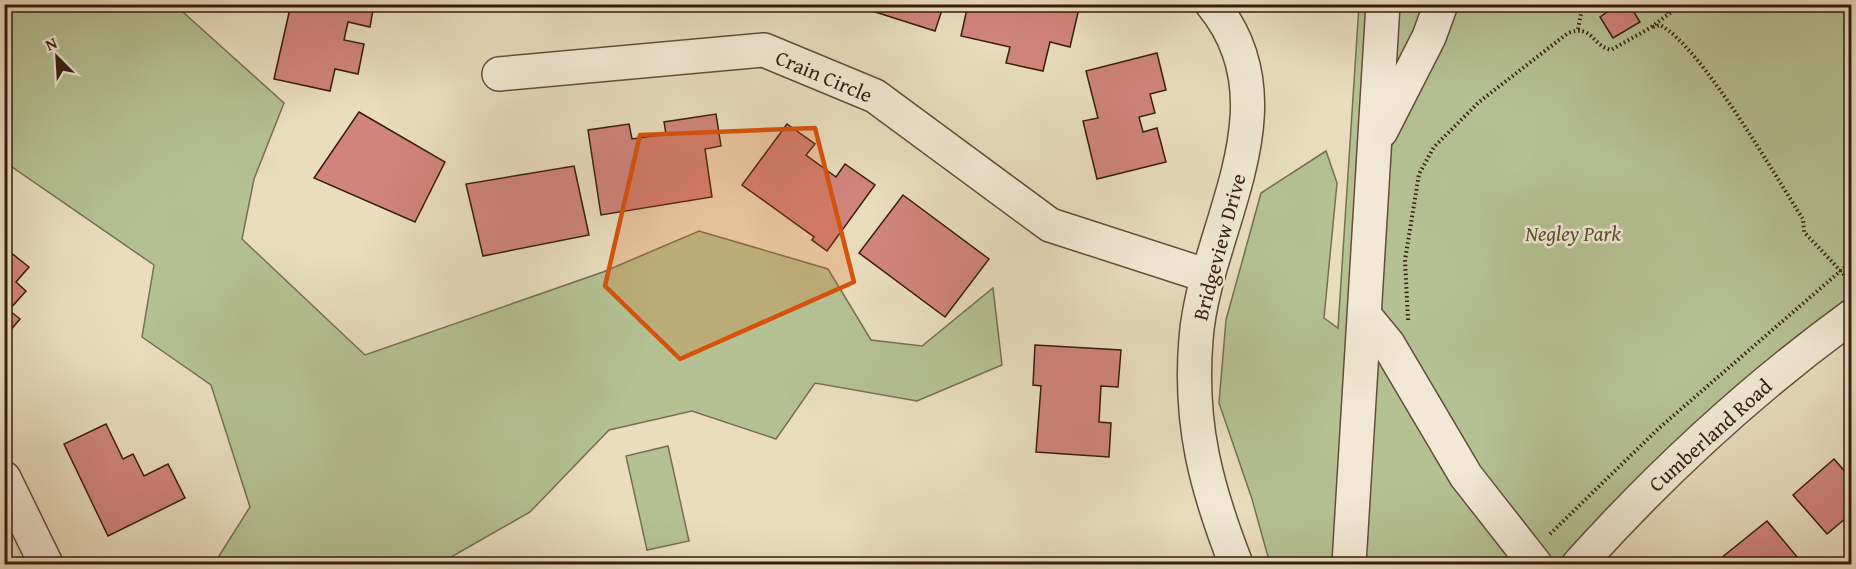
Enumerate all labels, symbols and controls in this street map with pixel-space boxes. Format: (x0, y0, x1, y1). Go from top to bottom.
north arrow (27, 27, 87, 87)
text: N (41, 30, 61, 56)
street label: Crain Circle (771, 42, 877, 110)
street label: Bridgeview Drive (1185, 170, 1254, 324)
park label: Negley Park (1524, 218, 1621, 249)
street label: Cumberland Road (1641, 371, 1779, 499)

